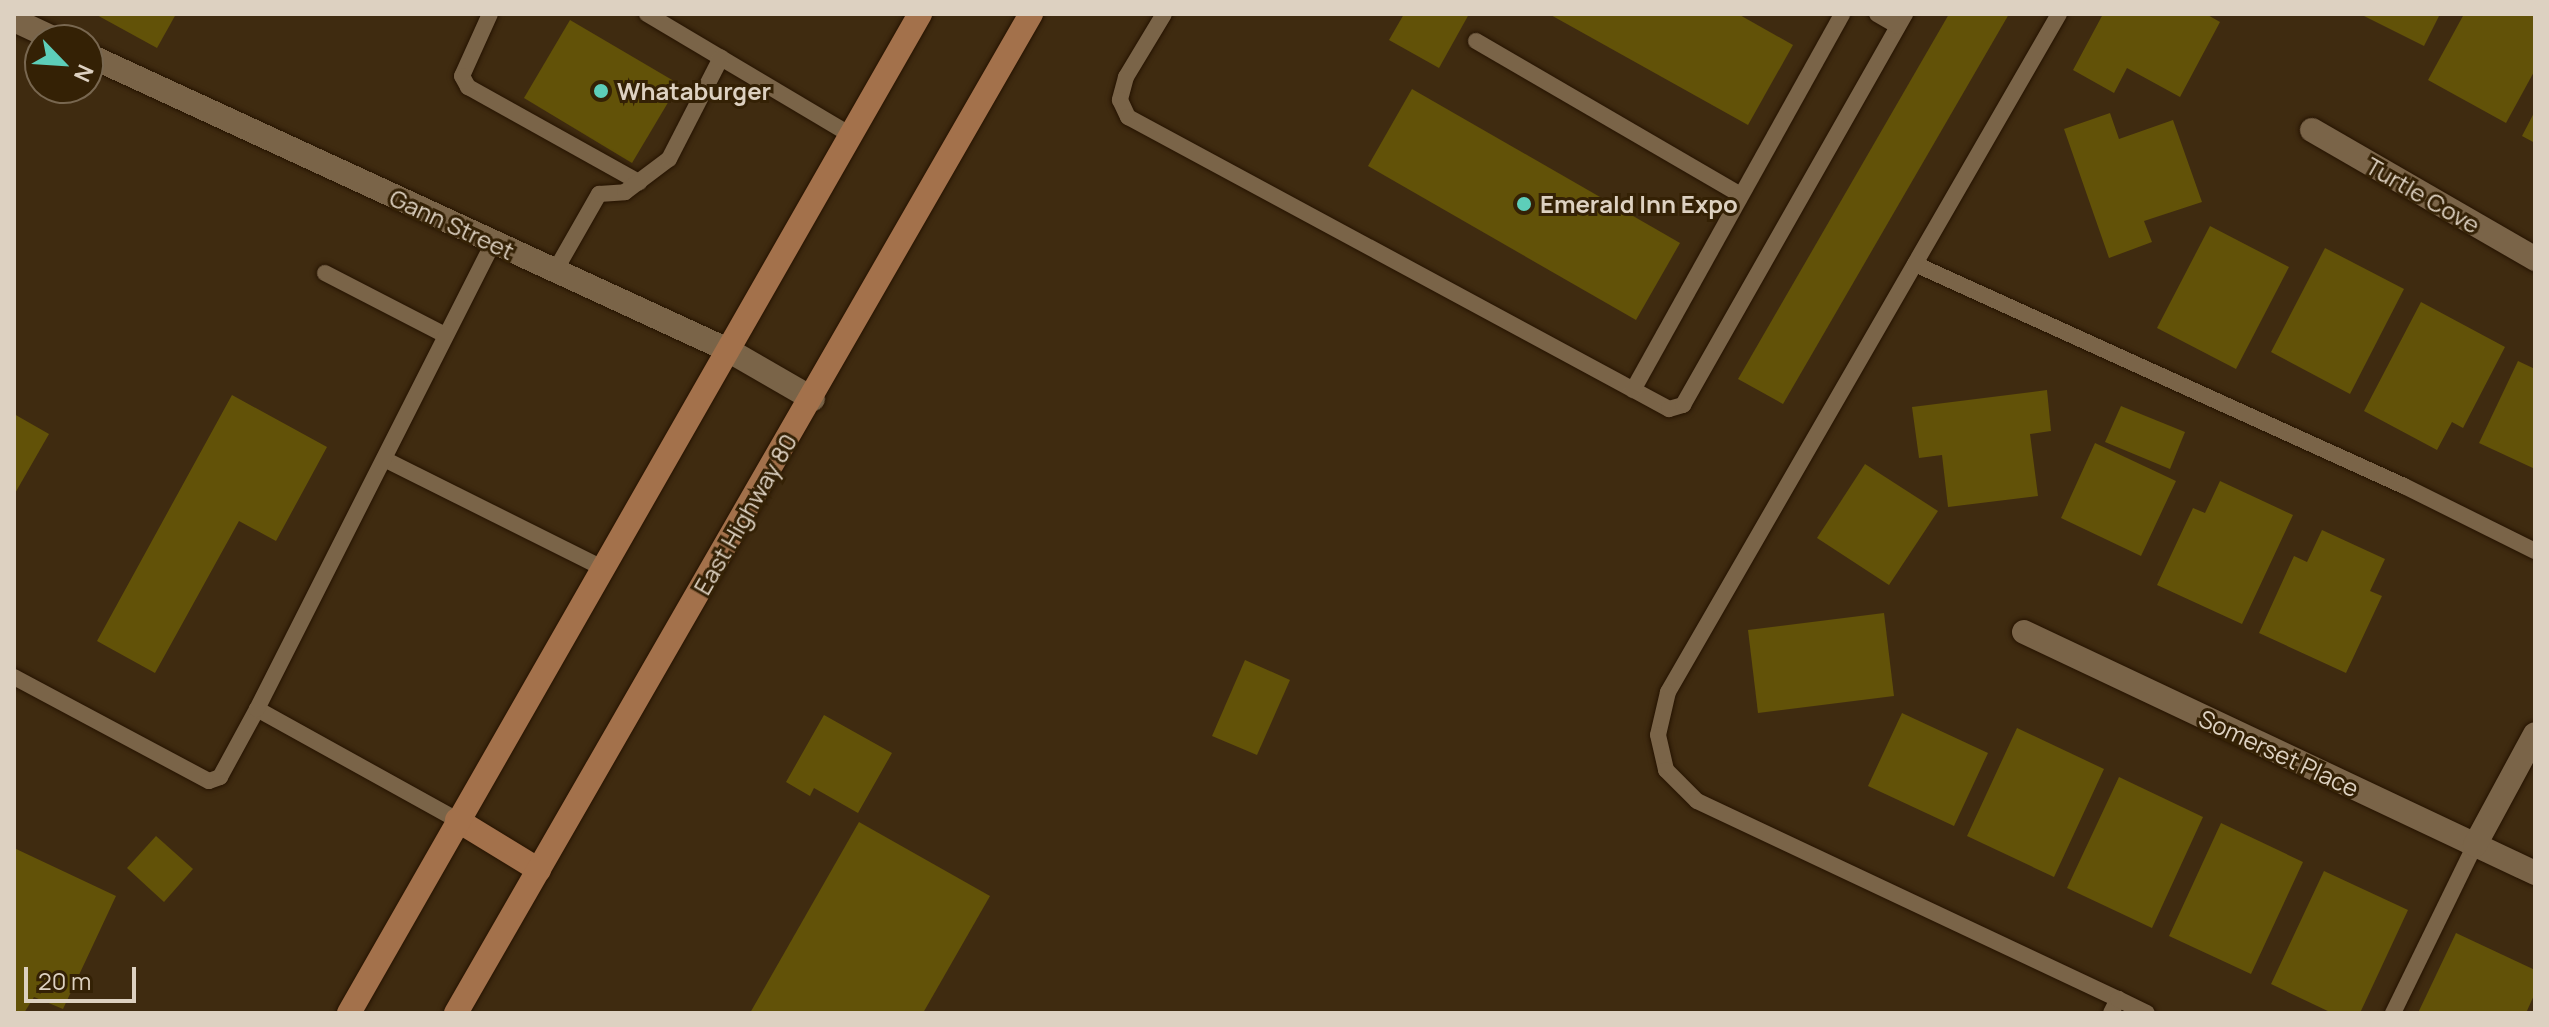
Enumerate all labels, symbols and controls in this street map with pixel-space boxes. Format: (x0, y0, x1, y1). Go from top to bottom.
north arrow (24, 24, 104, 104)
text: N (67, 60, 101, 87)
place label: Whataburger (617, 77, 771, 105)
marker: Whataburger (592, 82, 610, 100)
street label: Turtle Cove (2361, 151, 2485, 239)
street label: Gann Street (385, 183, 519, 265)
place label: Emerald Inn Expo (1540, 190, 1738, 218)
marker: Emerald Inn Expo (1515, 195, 1533, 213)
street label: East Highway 80 (687, 428, 803, 600)
street label: Somerset Place (2195, 703, 2363, 803)
scale bar (28, 951, 140, 1001)
text: 20 m (38, 964, 91, 997)

